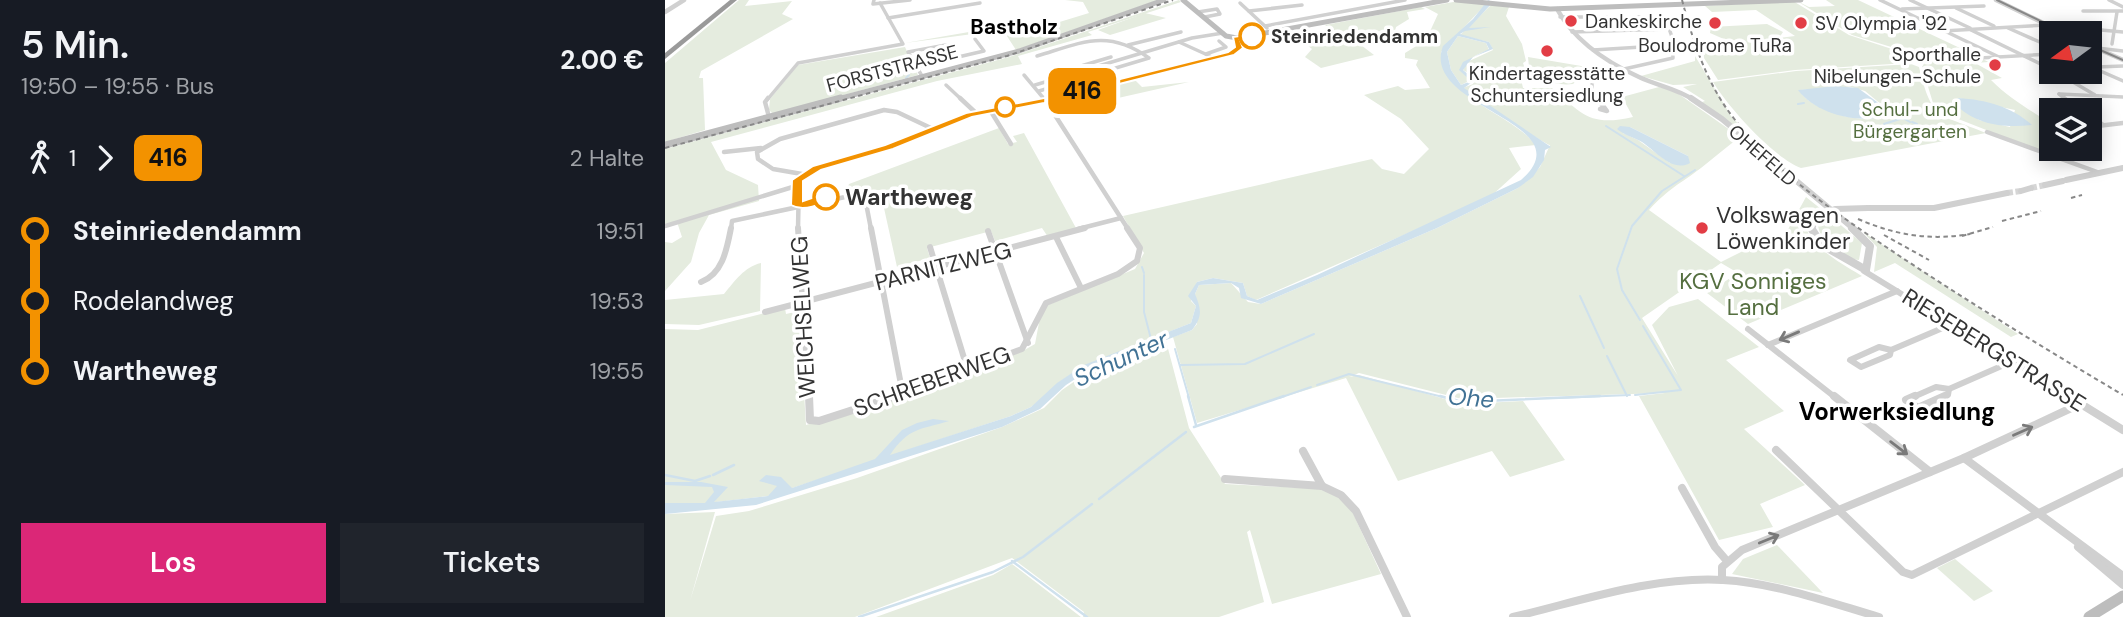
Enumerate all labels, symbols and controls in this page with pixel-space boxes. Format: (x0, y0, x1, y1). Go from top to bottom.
place label: Dankeskirche (1585, 9, 1702, 34)
place label: SV Olympia '92 (1815, 11, 1947, 36)
district label: Bastholz (970, 13, 1058, 41)
marker: Dankeskirche (1563, 13, 1579, 29)
marker: Boulodrome TuRa (1707, 15, 1723, 31)
marker: SV Olympia '92 (1793, 15, 1809, 31)
text: 5 Min. (21, 20, 129, 70)
north arrow (2039, 21, 2102, 84)
map controls (2039, 21, 2102, 161)
marker: Steinriedendamm (1239, 23, 1265, 49)
place label: Steinriedendamm (1271, 24, 1438, 49)
place label: Boulodrome TuRa (1638, 33, 1792, 58)
street label: FORSTSTRASSE (824, 39, 961, 98)
place label: Sporthalle Nibelungen-Schule (1814, 42, 1981, 89)
text: 2.00 € (560, 43, 644, 77)
marker: Kindertagesstätte Schuntersiedlung (1539, 43, 1555, 59)
marker: Sporthalle Nibelungen-Schule (1987, 57, 2003, 73)
place label: Kindertagesstätte Schuntersiedlung (1469, 61, 1625, 108)
line badge: 416 (1042, 68, 1122, 114)
text: 19:50 – 19:55 · Bus (21, 71, 214, 101)
text: 416 (1062, 75, 1102, 106)
unlabelled marker (995, 97, 1015, 117)
park label: Schul- und Bürgergarten (1853, 97, 1967, 144)
button: layers (2039, 98, 2102, 161)
street label: OHEFELD (1723, 119, 1802, 192)
icon: walk (21, 139, 59, 177)
icon: forward (86, 139, 124, 177)
text: 416 (148, 142, 188, 173)
text: 1 (69, 143, 76, 173)
text: 2 Halte (570, 143, 644, 173)
place label: Wartheweg (845, 182, 973, 212)
marker: Wartheweg (813, 184, 839, 210)
place label: Volkswagen Löwenkinder (1716, 200, 1851, 256)
text: Steinriedendamm (73, 214, 302, 248)
text: 19:51 (597, 216, 644, 246)
marker: Volkswagen Löwenkinder (1694, 220, 1710, 236)
street label: WEICHSELWEG (784, 235, 822, 399)
street label: PARNITZWEG (872, 235, 1014, 297)
park label: KGV Sonniges Land (1679, 266, 1827, 322)
street label: RIESEBERGSTRASSE (1897, 281, 2091, 419)
text: Rodelandweg (73, 284, 234, 318)
text: 19:53 (590, 286, 644, 316)
water label: Schunter (1069, 323, 1174, 394)
one-way arrow (1778, 330, 1800, 343)
street label: SCHREBERWEG (849, 339, 1015, 423)
text: Wartheweg (73, 354, 218, 388)
text: 19:55 (590, 356, 644, 386)
water label: Ohe (1447, 380, 1495, 415)
district label: Vorwerksiedlung (1799, 396, 1995, 427)
one-way arrow (2012, 424, 2033, 437)
one-way arrow (1889, 440, 1907, 455)
button: Los (21, 523, 326, 603)
button: Tickets (340, 523, 644, 603)
one-way arrow (1758, 531, 1779, 544)

